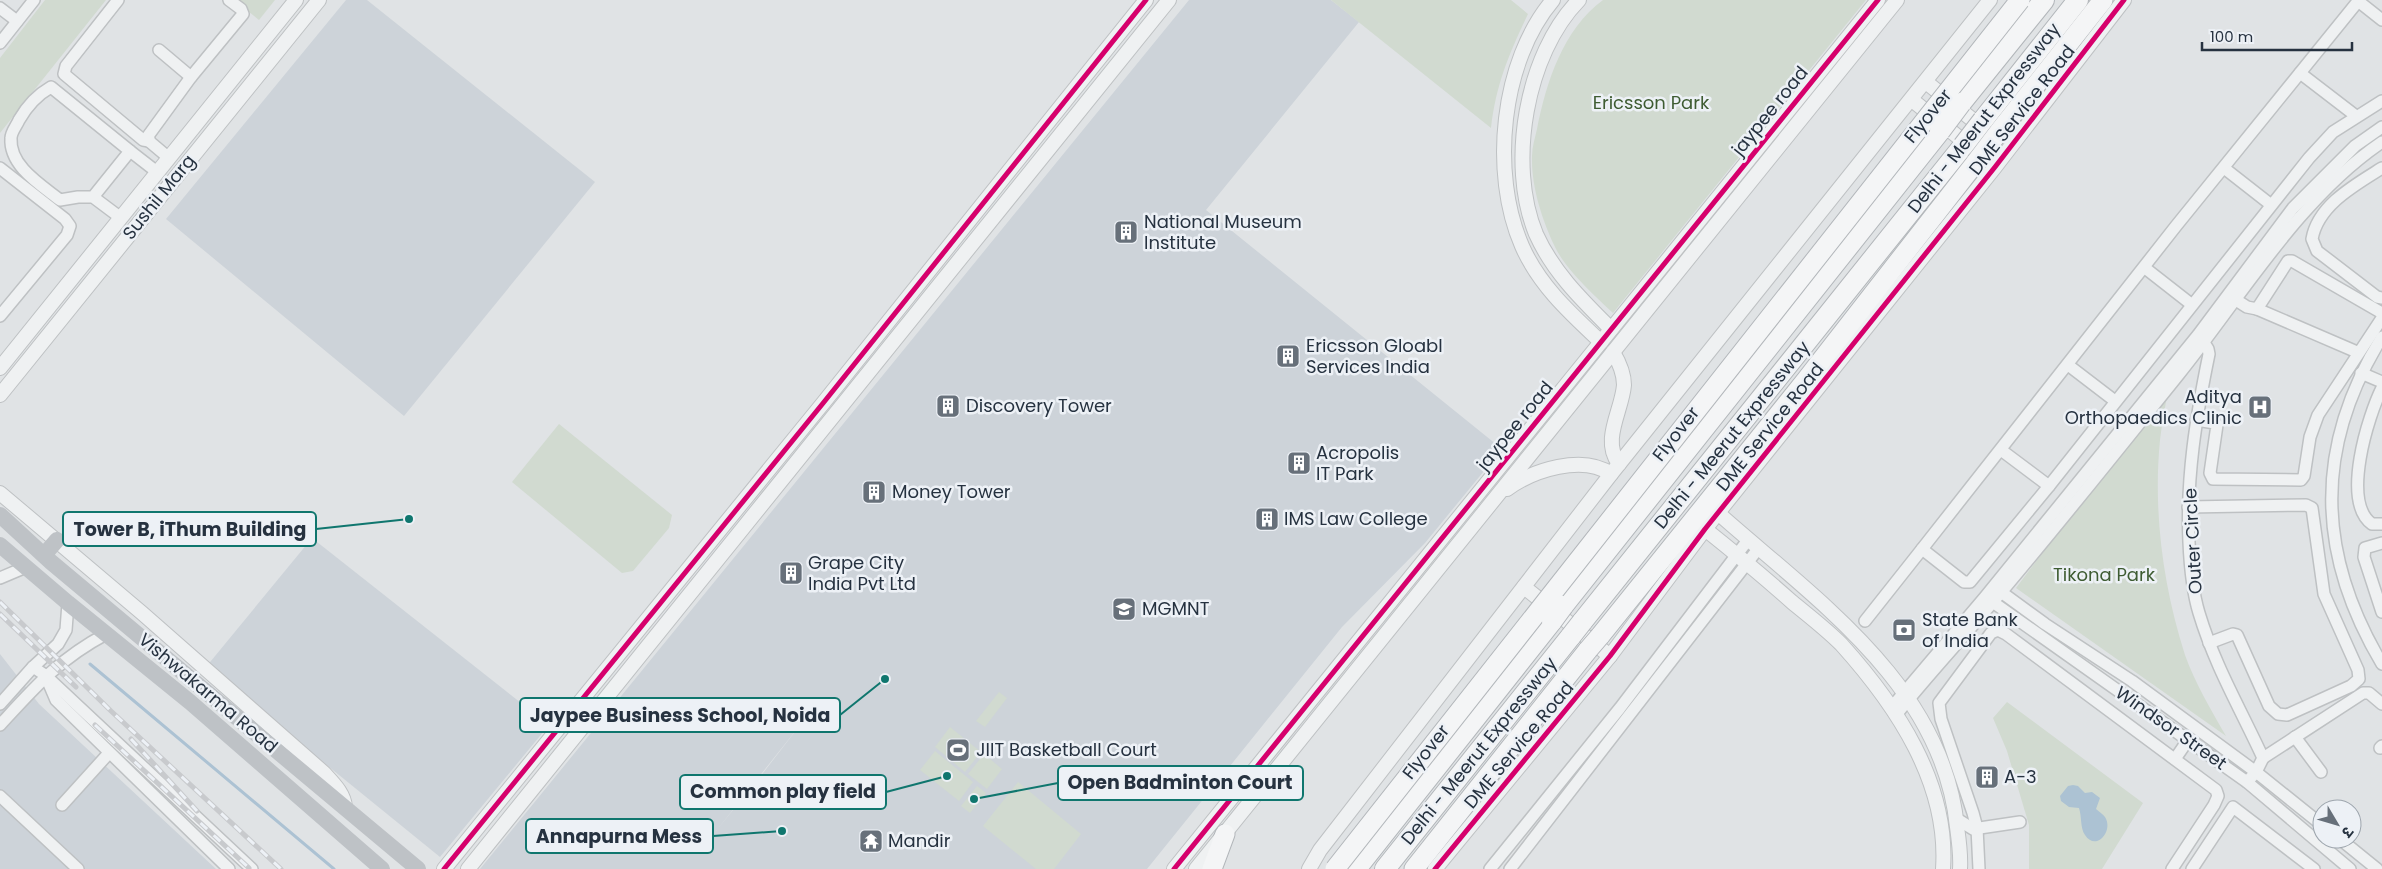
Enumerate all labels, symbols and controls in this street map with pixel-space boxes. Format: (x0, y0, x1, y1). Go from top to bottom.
street label: Delhi - Meerut Expressway (1901, 17, 2066, 218)
scale bar (2202, 20, 2352, 52)
text: 100 m (2210, 26, 2253, 47)
street label: DME Service Road (1963, 39, 2080, 180)
street label: jaypee road (1725, 61, 1814, 162)
street label: Flyover (1898, 83, 1957, 148)
park label: Ericsson Park (1593, 90, 1710, 115)
street label: Sushil Marg (116, 149, 201, 245)
place label: National Museum Institute (1144, 209, 1302, 255)
building icon: National Museum Institute (1113, 219, 1139, 245)
place label: Ericsson Gloabl Services India (1306, 333, 1443, 379)
street label: Delhi - Meerut Expressway (1648, 336, 1815, 534)
building icon: Ericsson Gloabl Services India (1275, 343, 1301, 369)
street label: DME Service Road (1710, 357, 1829, 496)
street label: jaypee road (1470, 376, 1559, 477)
place label: Aditya Orthopaedics Clinic (2065, 384, 2242, 430)
building icon: Discovery Tower (935, 393, 961, 419)
place label: Discovery Tower (966, 393, 1112, 418)
hospital icon: Aditya Orthopaedics Clinic (2247, 394, 2273, 420)
street label: Flyover (1646, 401, 1705, 466)
place label: Acropolis IT Park (1316, 440, 1399, 486)
building icon: Acropolis IT Park (1286, 450, 1312, 476)
building icon: Money Tower (861, 479, 887, 505)
place label: Money Tower (892, 479, 1011, 504)
street label: Outer Circle (2177, 487, 2208, 595)
building icon: IMS Law College (1254, 506, 1280, 532)
place label: IMS Law College (1284, 506, 1428, 531)
callout: Tower B, iThum Building (63, 512, 316, 546)
text: Tower B, iThum Building (74, 516, 307, 543)
place label: Grape City India Pvt Ltd (808, 550, 916, 596)
building icon: Grape City India Pvt Ltd (778, 560, 804, 586)
park label: Tikona Park (2053, 562, 2156, 587)
school or university icon: MGMNT (1111, 596, 1137, 622)
place label: MGMNT (1142, 596, 1210, 621)
place label: State Bank of India (1922, 607, 2019, 653)
bank icon: State Bank of India (1891, 617, 1917, 643)
street label: Vishwakarma Road (133, 627, 283, 758)
street label: Delhi - Meerut Expressway (1395, 652, 1562, 850)
street label: DME Service Road (1458, 676, 1579, 814)
street label: Windsor Street (2111, 680, 2232, 775)
callout: Jaypee Business School, Noida (520, 698, 840, 732)
text: Jaypee Business School, Noida (530, 702, 830, 729)
street label: Flyover (1396, 719, 1455, 784)
sports icon: JIIT Basketball Court (945, 737, 971, 763)
place label: JIIT Basketball Court (976, 737, 1157, 762)
building icon: A-3 (1974, 764, 2000, 790)
place label: A-3 (2004, 764, 2037, 789)
callout: Open Badminton Court (1058, 766, 1303, 800)
text: Open Badminton Court (1067, 769, 1293, 796)
callout: Common play field (680, 775, 886, 809)
text: Common play field (690, 778, 876, 805)
north arrow (2312, 799, 2362, 849)
callout: Annapurna Mess (526, 819, 713, 853)
text: उ (2336, 822, 2358, 842)
text: Annapurna Mess (536, 823, 702, 850)
temple icon: Mandir (858, 828, 884, 854)
place label: Mandir (888, 828, 951, 853)

